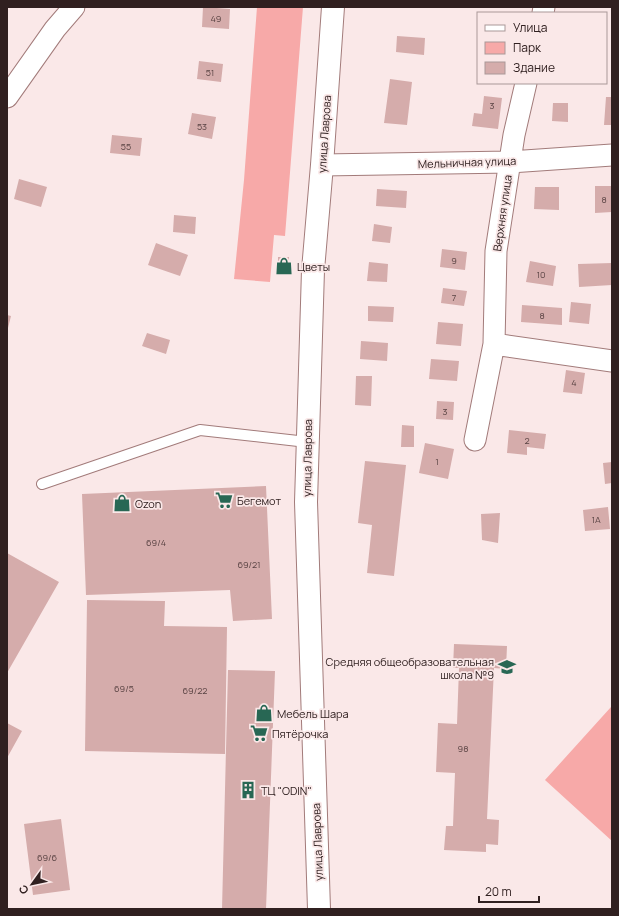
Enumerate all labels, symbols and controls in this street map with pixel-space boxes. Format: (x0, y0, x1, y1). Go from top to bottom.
house number: 49 (211, 12, 221, 25)
legend (477, 12, 607, 84)
text: Улица (513, 19, 547, 36)
text: Парк (513, 39, 542, 56)
text: Здание (513, 59, 555, 76)
house number: 51 (206, 66, 214, 79)
street label: улица Лаврова (314, 95, 334, 173)
house number: 3 (490, 99, 495, 112)
house number: 53 (197, 120, 207, 133)
house number: 55 (121, 140, 131, 153)
street label: Мельничная улица (418, 153, 516, 171)
street label: Верхняя улица (489, 174, 515, 252)
house number: 8 (601, 193, 607, 206)
house number: 9 (451, 254, 457, 267)
shop icon: Цветы (274, 256, 294, 276)
place label: Цветы (297, 259, 330, 274)
house number: 10 (537, 268, 546, 281)
house number: 7 (452, 291, 457, 304)
house number: 8 (539, 309, 545, 322)
house number: 4 (571, 376, 577, 389)
house number: 3 (443, 405, 448, 418)
street label: улица Лаврова (299, 419, 315, 497)
house number: 2 (524, 434, 530, 447)
house number: 1 (435, 455, 439, 468)
supermarket icon: Бегемот (214, 490, 234, 510)
shop icon: Ozon (112, 493, 132, 513)
place label: Бегемот (237, 493, 281, 508)
place label: Ozon (135, 496, 161, 511)
house number: 1А (591, 513, 601, 526)
house number: 69/4 (146, 536, 166, 549)
house number: 69/21 (237, 558, 261, 571)
place label: Средняя общеобразовательная школа №9 (326, 654, 494, 682)
school or university icon: Средняя общеобразовательная школа №9 (497, 657, 517, 677)
house number: 69/5 (114, 682, 134, 695)
house number: 69/22 (183, 684, 207, 697)
shop icon: Мебель Шара (254, 703, 274, 723)
place label: Мебель Шара (277, 706, 349, 721)
supermarket icon: Пятёрочка (249, 723, 269, 743)
place label: Пятёрочка (272, 726, 328, 741)
house number: 98 (458, 742, 468, 755)
building icon: ТЦ "ODIN" (238, 780, 258, 800)
place label: ТЦ "ODIN" (261, 783, 312, 798)
street label: улица Лаврова (308, 803, 326, 881)
house number: 69/6 (37, 851, 57, 864)
north arrow (12, 864, 52, 904)
scale bar (479, 878, 539, 904)
text: С (15, 882, 32, 897)
text: 20 m (485, 883, 512, 900)

